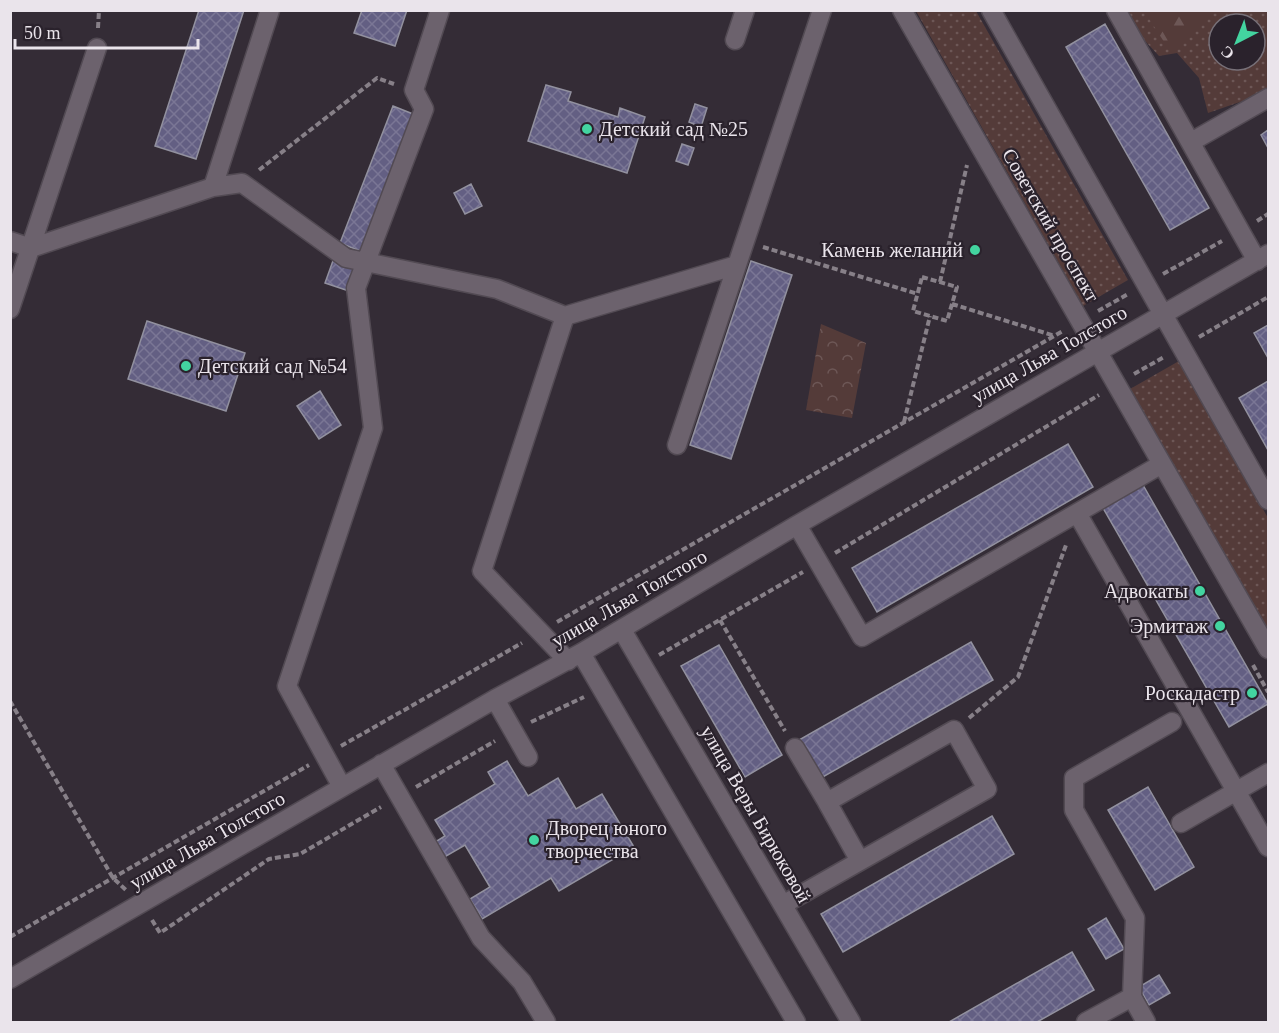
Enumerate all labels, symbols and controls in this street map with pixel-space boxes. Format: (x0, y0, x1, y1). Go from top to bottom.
scale bar (15, 12, 198, 50)
north arrow (1207, 12, 1267, 72)
text: 50 m (24, 23, 61, 43)
text: С (1217, 43, 1237, 63)
place label: Детский сад №25 (599, 118, 748, 141)
marker: Детский сад №25 (580, 122, 594, 136)
street label: Советский проспект (997, 144, 1104, 306)
place label: Камень желаний (821, 239, 963, 261)
marker: Камень желаний (968, 243, 982, 257)
street label: улица Льва Толстого (967, 301, 1131, 408)
place label: Детский сад №54 (198, 355, 347, 378)
marker: Детский сад №54 (179, 359, 193, 373)
street label: улица Льва Толстого (547, 545, 711, 652)
place label: Адвокаты (1104, 580, 1188, 603)
marker: Адвокаты (1193, 584, 1207, 598)
place label: Эрмитаж (1130, 615, 1208, 638)
marker: Эрмитаж (1213, 619, 1227, 633)
place label: Роскадастр (1145, 682, 1240, 705)
marker: Роскадастр (1245, 686, 1259, 700)
street label: улица Веры Бирюковой (695, 722, 816, 907)
street label: улица Льва Толстого (125, 787, 289, 894)
place label: Дворец юного творчества (546, 817, 667, 863)
marker: Дворец юного творчества (527, 833, 541, 847)

